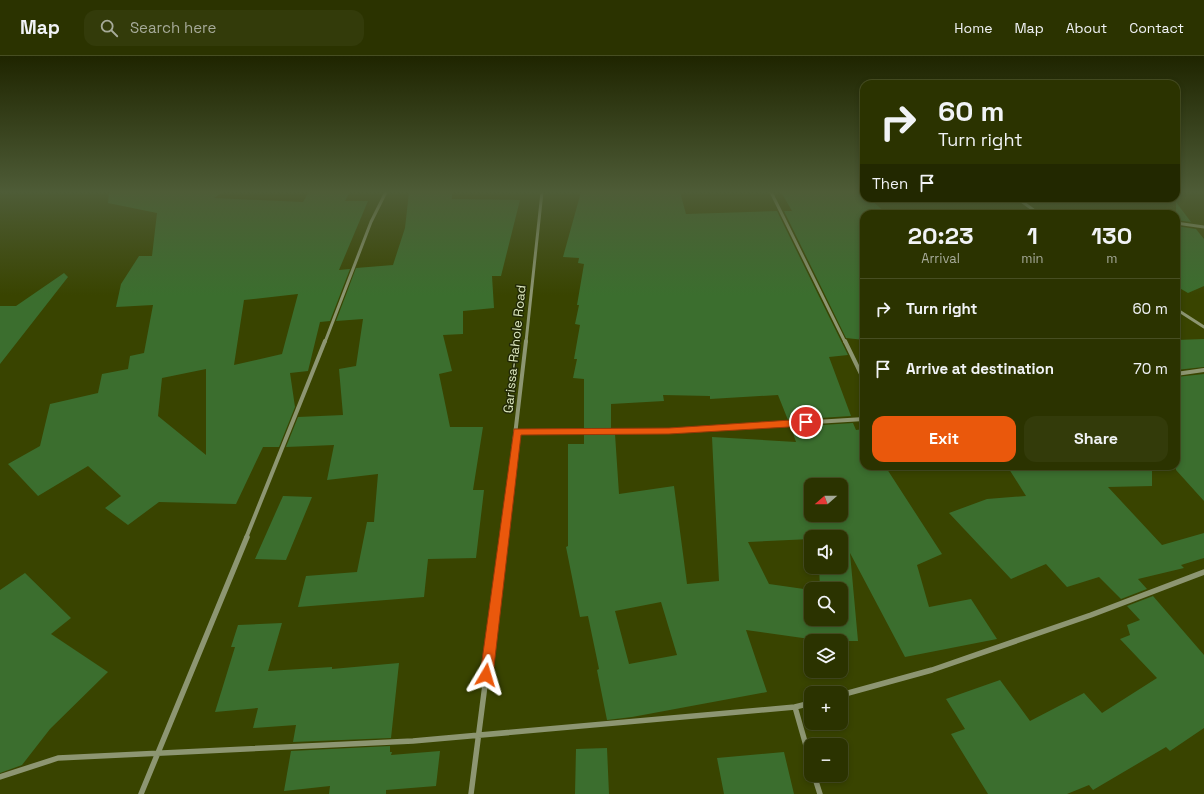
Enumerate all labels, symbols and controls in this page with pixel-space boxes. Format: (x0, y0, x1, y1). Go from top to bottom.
search box (84, 10, 364, 46)
text: Map (20, 15, 60, 40)
icon: search (98, 17, 120, 39)
text: Search here (130, 18, 216, 37)
text: Home (954, 19, 992, 37)
text: Map (1014, 19, 1044, 37)
text: About (1066, 19, 1107, 37)
text: Contact (1129, 19, 1184, 37)
text: 60 m (938, 93, 1004, 129)
icon: right (872, 96, 924, 148)
text: Turn right (938, 128, 1022, 151)
icon: arrive (916, 172, 938, 194)
text: Then (872, 174, 908, 193)
text: 20:23 (908, 220, 974, 251)
text: 1 (1027, 220, 1038, 251)
text: 130 (1091, 220, 1132, 251)
text: Arrival (921, 250, 960, 267)
text: min (1021, 250, 1044, 267)
text: m (1106, 250, 1117, 267)
street label: Garissa-Rahole Road (499, 284, 530, 414)
icon: right (872, 298, 894, 320)
text: Turn right (906, 299, 977, 318)
text: 60 m (1132, 299, 1168, 318)
icon: arrive (872, 358, 894, 380)
text: Arrive at destination (906, 359, 1054, 378)
text: 70 m (1133, 359, 1168, 378)
pin (789, 405, 823, 439)
icon: arrive (795, 411, 817, 433)
button: Exit (872, 416, 1016, 462)
button: Share (1024, 416, 1168, 462)
north arrow (804, 478, 848, 522)
map controls (804, 478, 848, 782)
button: sound (804, 530, 848, 574)
button: search (804, 582, 848, 626)
button: layers (804, 634, 848, 678)
position arrow (465, 654, 507, 696)
button: + (804, 686, 848, 730)
button: − (804, 738, 848, 782)

